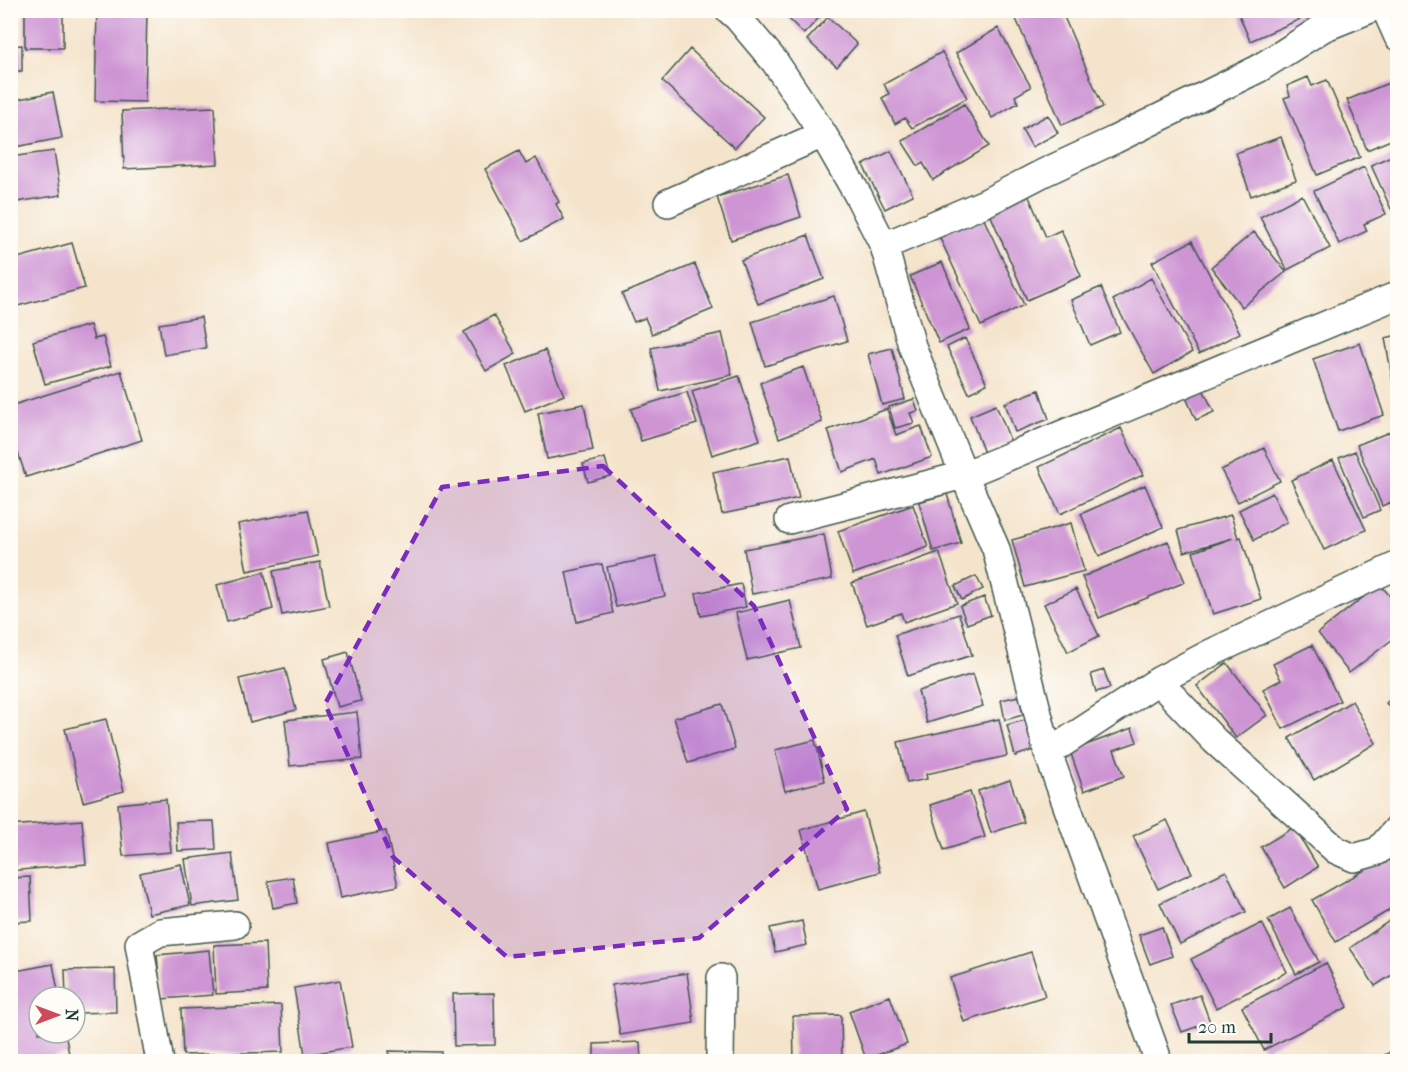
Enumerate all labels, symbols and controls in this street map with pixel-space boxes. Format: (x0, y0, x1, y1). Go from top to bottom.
north arrow (27, 985, 87, 1045)
scale bar (1189, 1006, 1272, 1044)
text: N (62, 1009, 81, 1022)
text: 20 m (1198, 1017, 1236, 1038)

